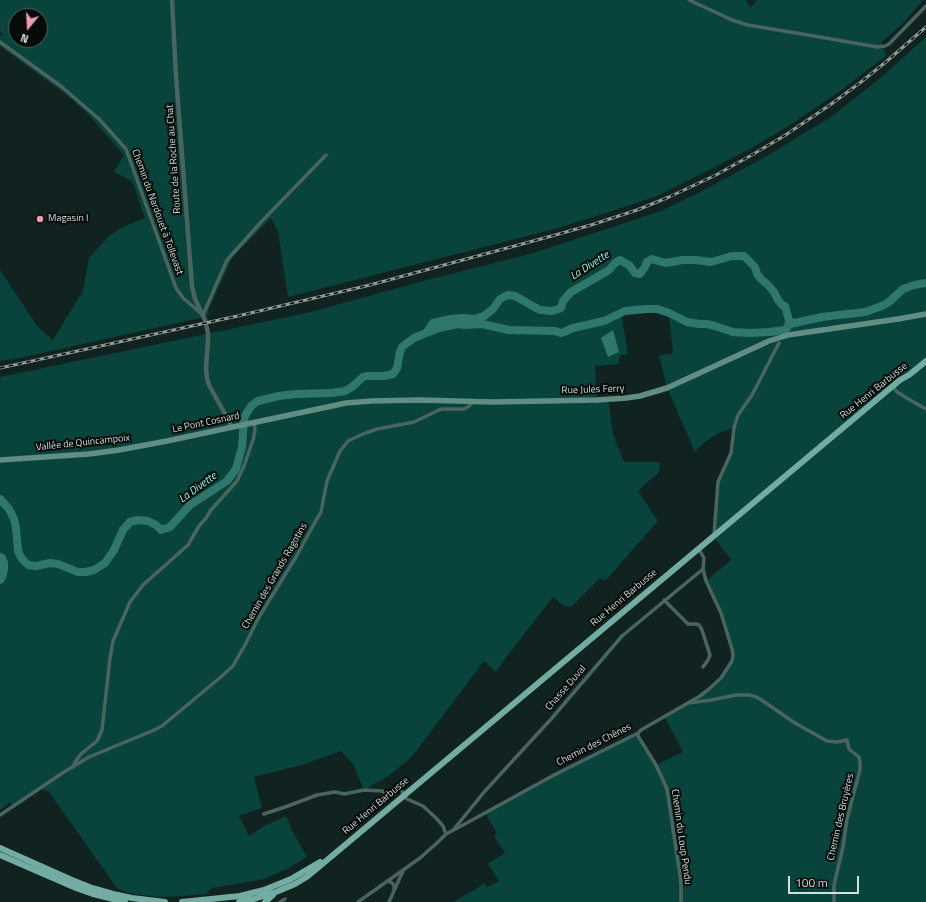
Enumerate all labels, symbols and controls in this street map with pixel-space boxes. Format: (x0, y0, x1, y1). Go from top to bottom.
north arrow (8, 8, 48, 48)
text: N (19, 30, 31, 47)
street label: Route de la Roche au Chat (164, 104, 184, 214)
street label: Chemin du Nardouet à Tollevast (129, 148, 185, 276)
place label: Magasin I (48, 213, 88, 225)
marker: Magasin I (35, 214, 45, 224)
water label: La Divette (568, 249, 612, 283)
street label: Rue Henri Barbusse (838, 360, 910, 422)
street label: Rue Jules Ferry (561, 383, 625, 397)
street label: Le Pont Cosnard (171, 410, 241, 436)
street label: Vallée de Quincampoix (35, 432, 131, 454)
water label: La Divette (177, 470, 219, 506)
street label: Chemin des Grands Ragotins (240, 521, 310, 631)
street label: Rue Henri Barbusse (588, 567, 660, 629)
street label: Chasse Duval (543, 663, 589, 713)
street label: Chemin des Chênes (555, 721, 633, 769)
street label: Chemin des Bruyères (825, 772, 857, 862)
street label: Rue Henri Barbusse (340, 775, 412, 837)
street label: Chemin du Loup Pendu (668, 788, 694, 886)
scale bar (790, 868, 861, 894)
text: 100 m (795, 873, 828, 892)

